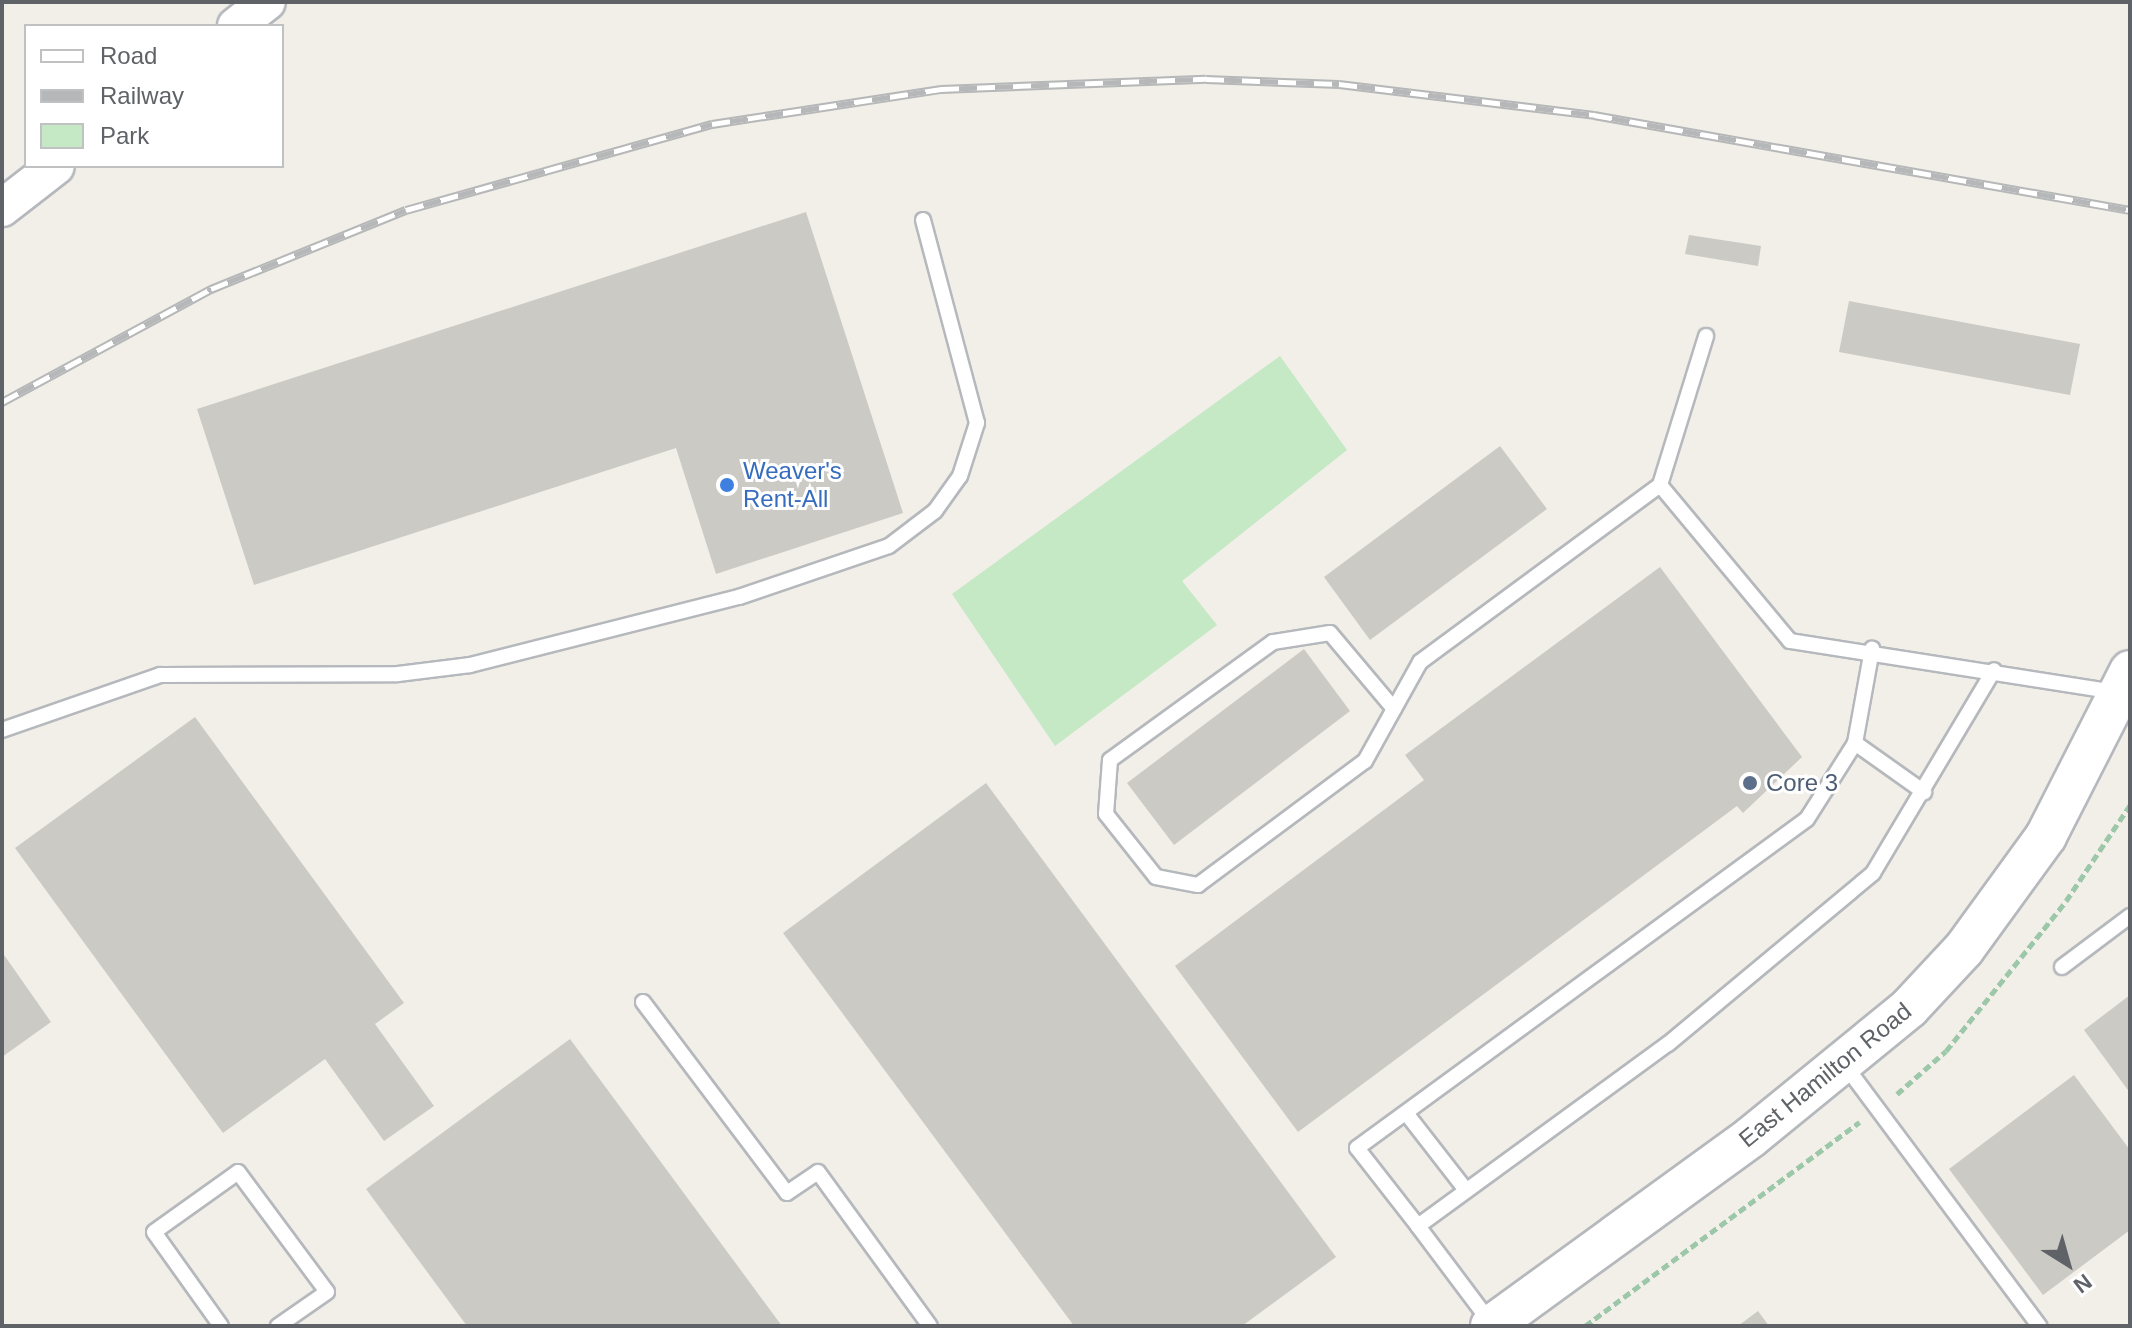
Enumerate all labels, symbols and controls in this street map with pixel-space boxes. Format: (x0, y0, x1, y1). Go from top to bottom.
legend (24, 24, 284, 168)
text: Road (100, 42, 157, 69)
text: Railway (100, 82, 184, 109)
text: Park (100, 122, 149, 149)
place label: Weaver's Rent-All (743, 457, 842, 513)
marker: Weaver's Rent-All (718, 476, 736, 494)
place label: Core 3 (1766, 769, 1838, 797)
marker: Core 3 (1741, 774, 1759, 792)
street label: East Hamilton Road (1733, 997, 1917, 1153)
north arrow (2028, 1224, 2108, 1304)
text: N (2069, 1269, 2097, 1298)

